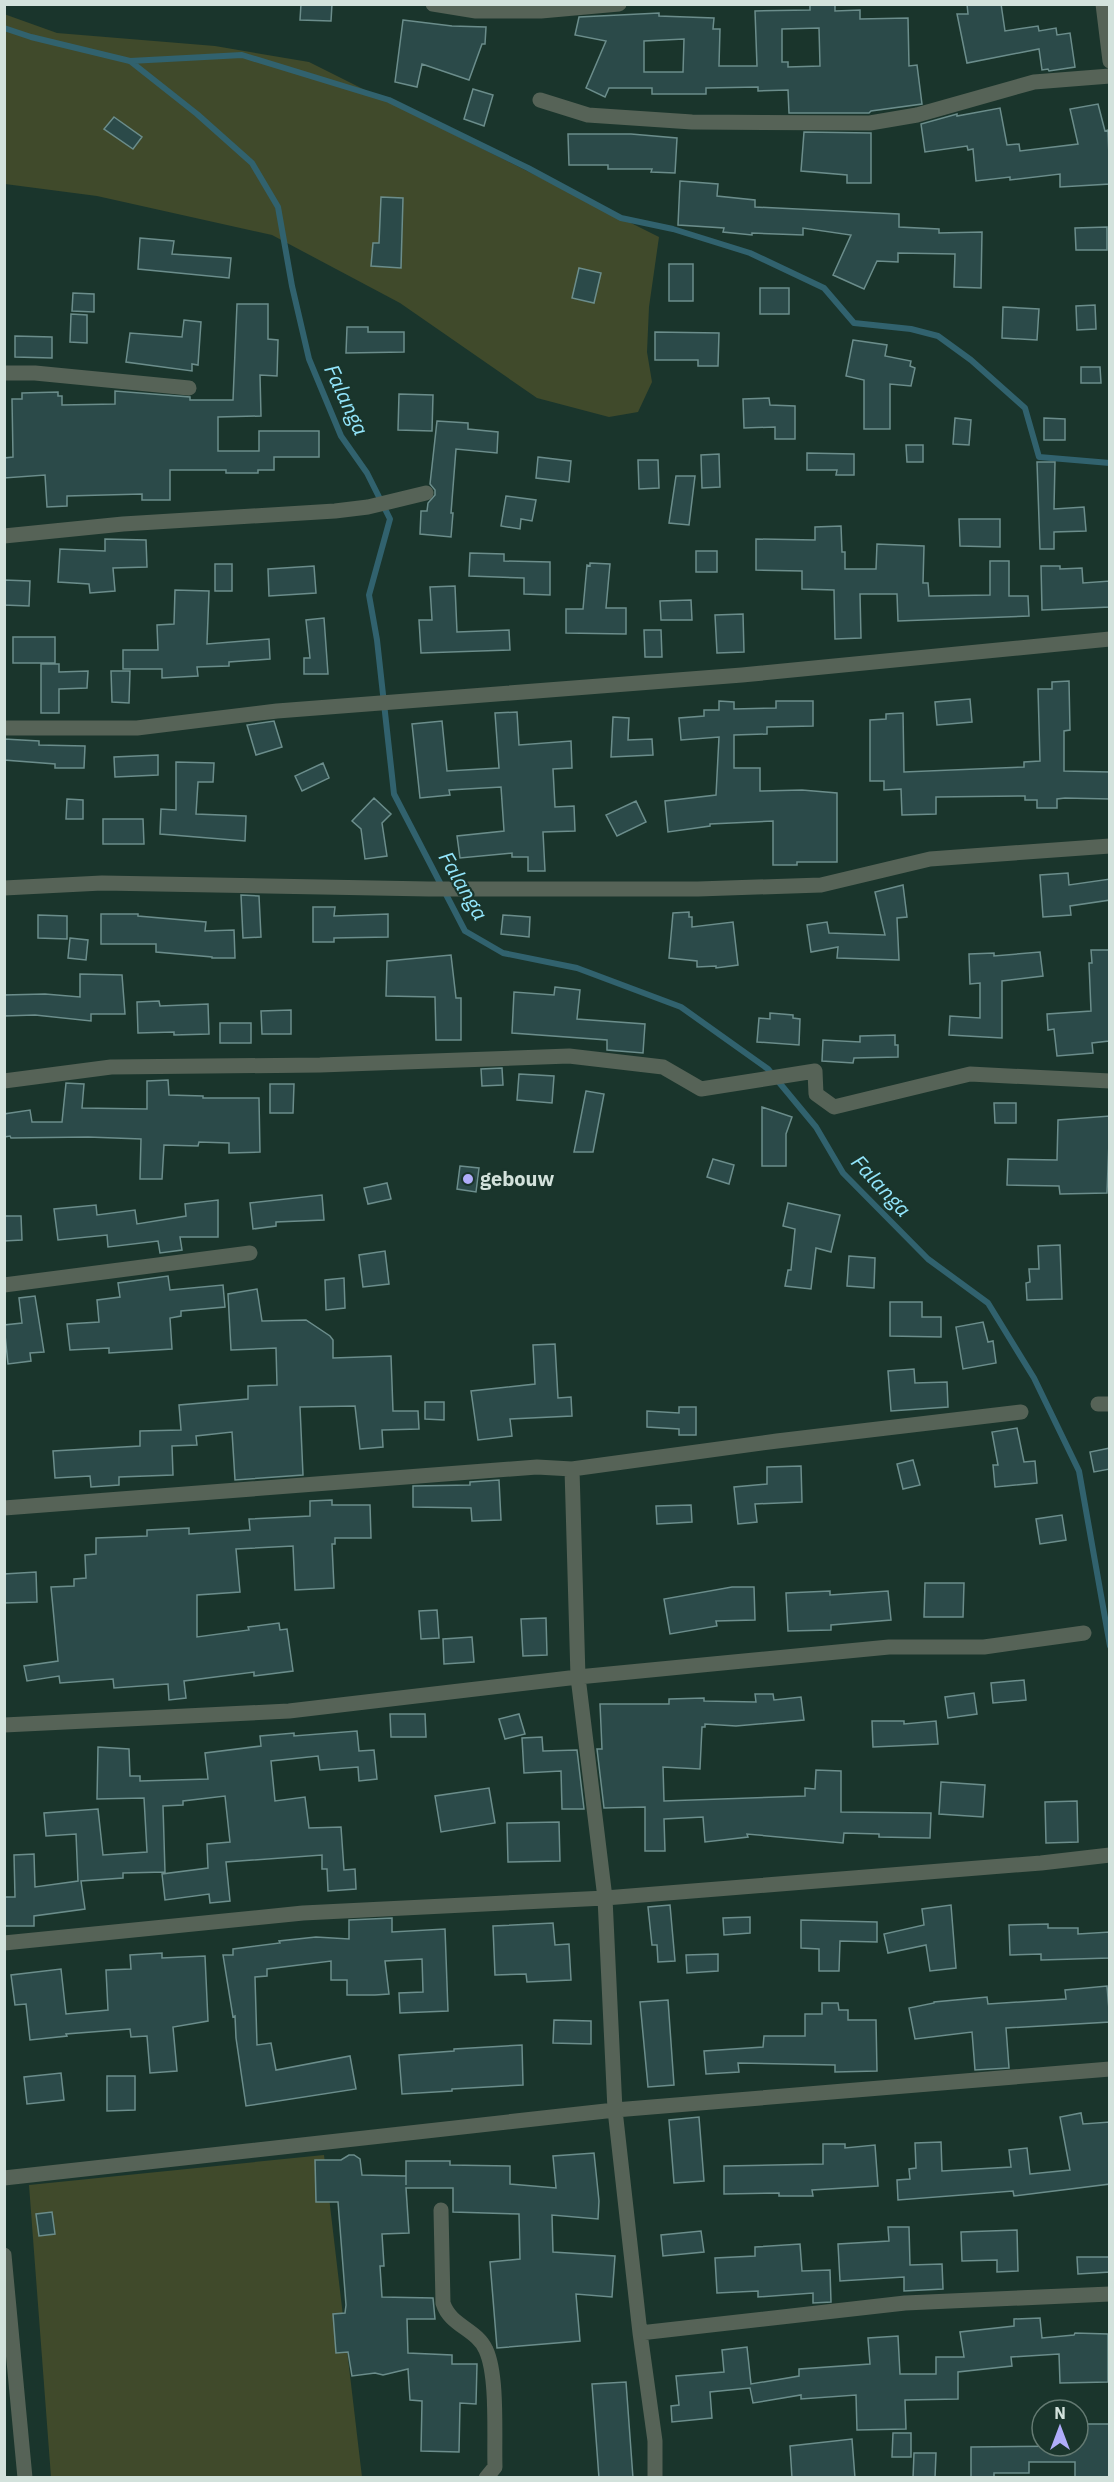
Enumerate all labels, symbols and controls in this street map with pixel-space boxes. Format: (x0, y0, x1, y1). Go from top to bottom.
water label: Falanga (318, 359, 376, 440)
water label: Falanga (433, 846, 495, 925)
water label: Falanga (846, 1148, 918, 1222)
place label: gebouw (480, 1165, 555, 1192)
marker: gebouw (461, 1172, 475, 1186)
north arrow (1030, 2398, 1090, 2458)
text: N (1054, 2403, 1066, 2423)

